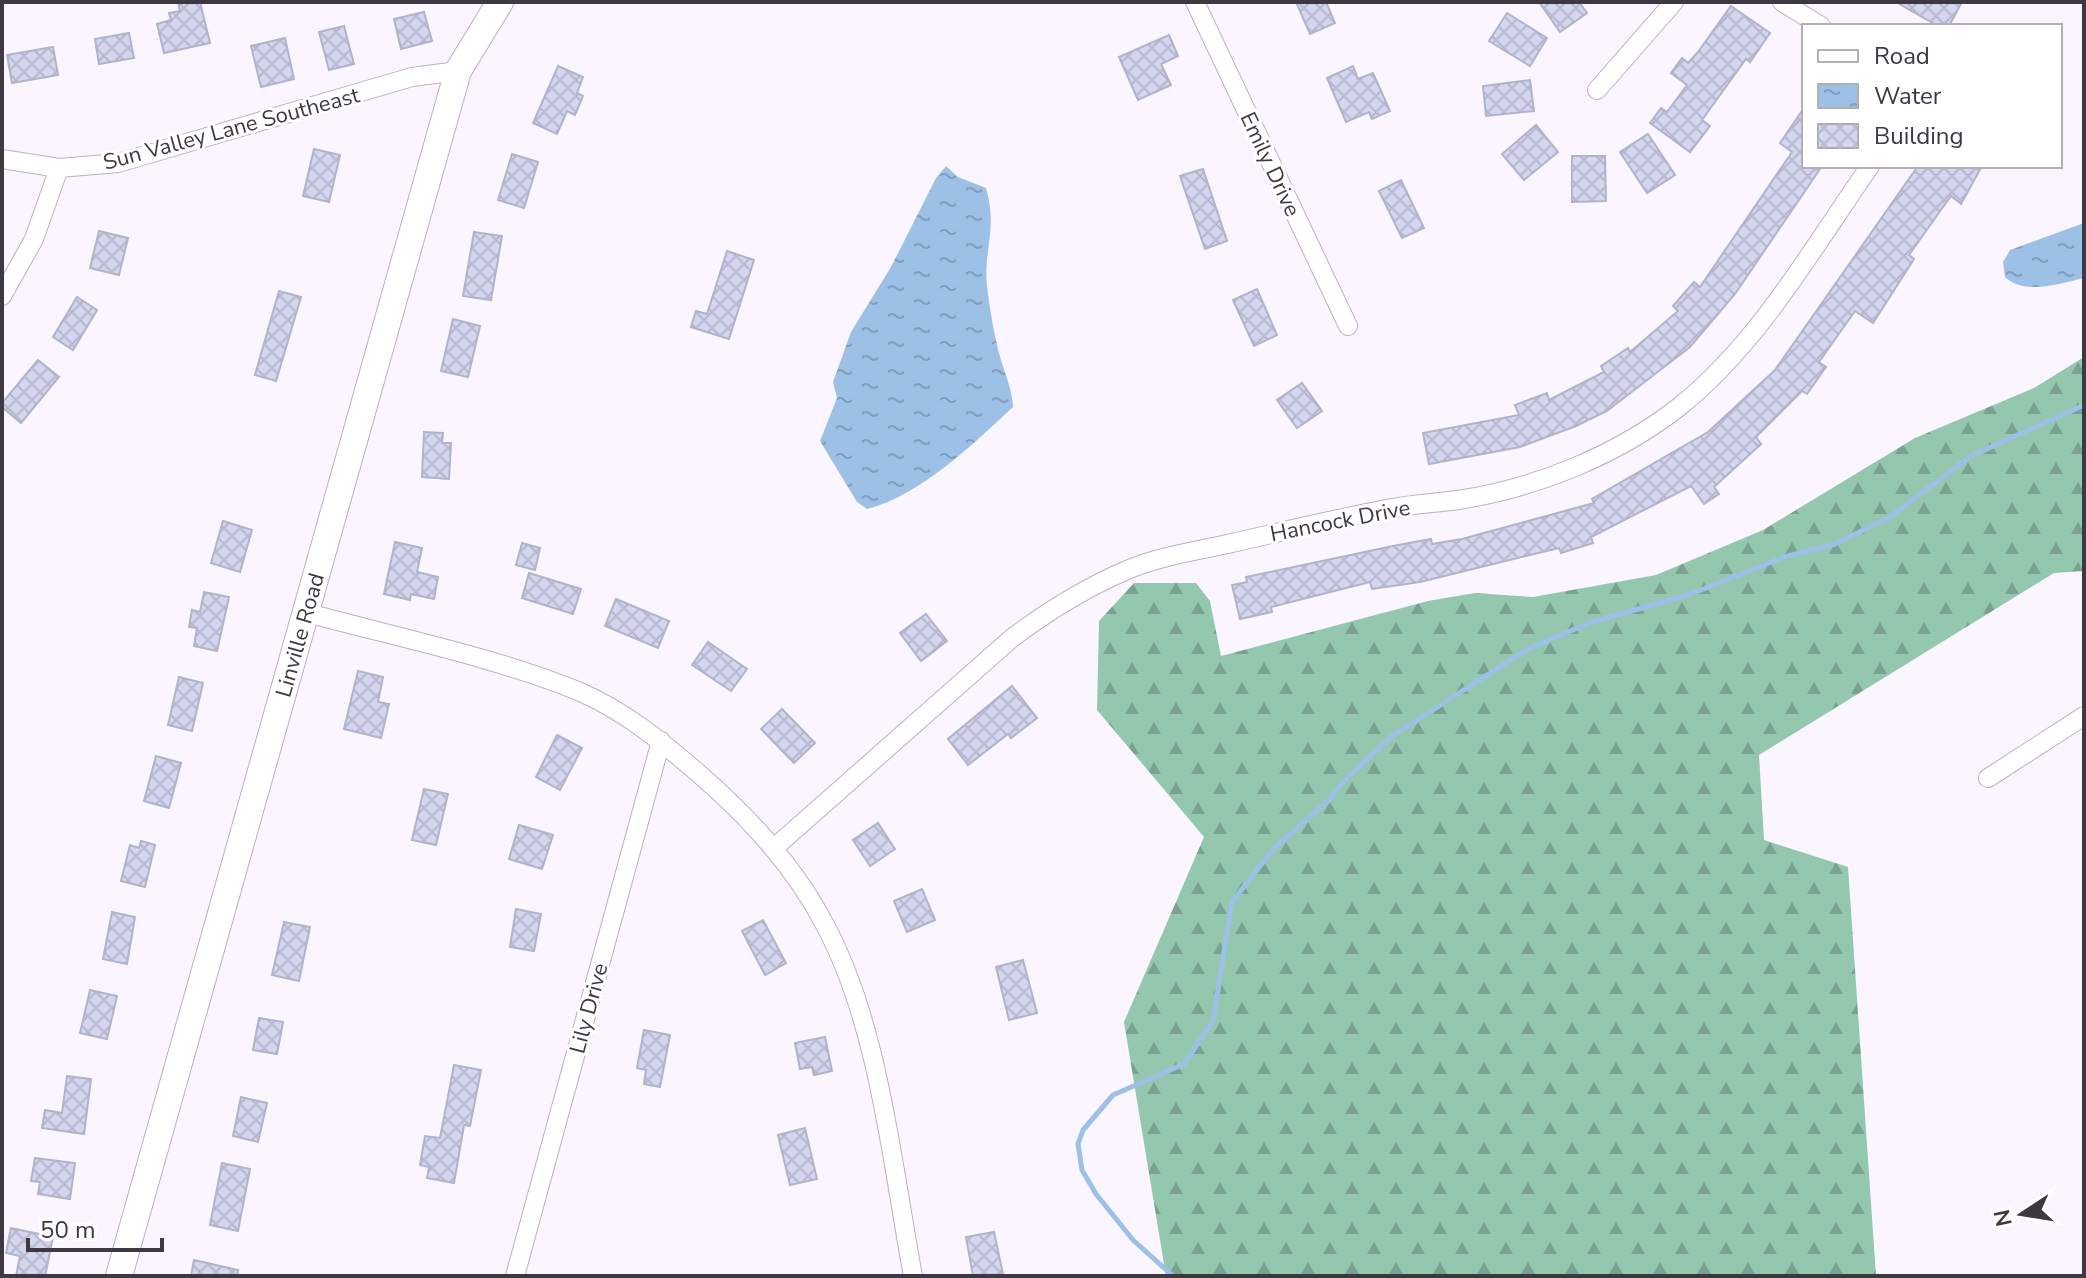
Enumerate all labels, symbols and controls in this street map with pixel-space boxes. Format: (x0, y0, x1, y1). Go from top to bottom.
legend (1802, 24, 2062, 168)
text: Road (1874, 40, 1930, 72)
street label: Sun Valley Lane Southeast (100, 80, 363, 178)
text: Water (1874, 80, 1942, 112)
street label: Emily Drive (1233, 107, 1307, 222)
text: Building (1874, 120, 1964, 152)
street label: Hancock Drive (1268, 493, 1413, 549)
street label: Linville Road (269, 570, 332, 701)
street label: Lily Drive (563, 960, 615, 1057)
north arrow (1982, 1174, 2062, 1254)
scale bar (28, 1202, 162, 1252)
text: N (1987, 1207, 2020, 1229)
text: 50 m (40, 1214, 96, 1246)

